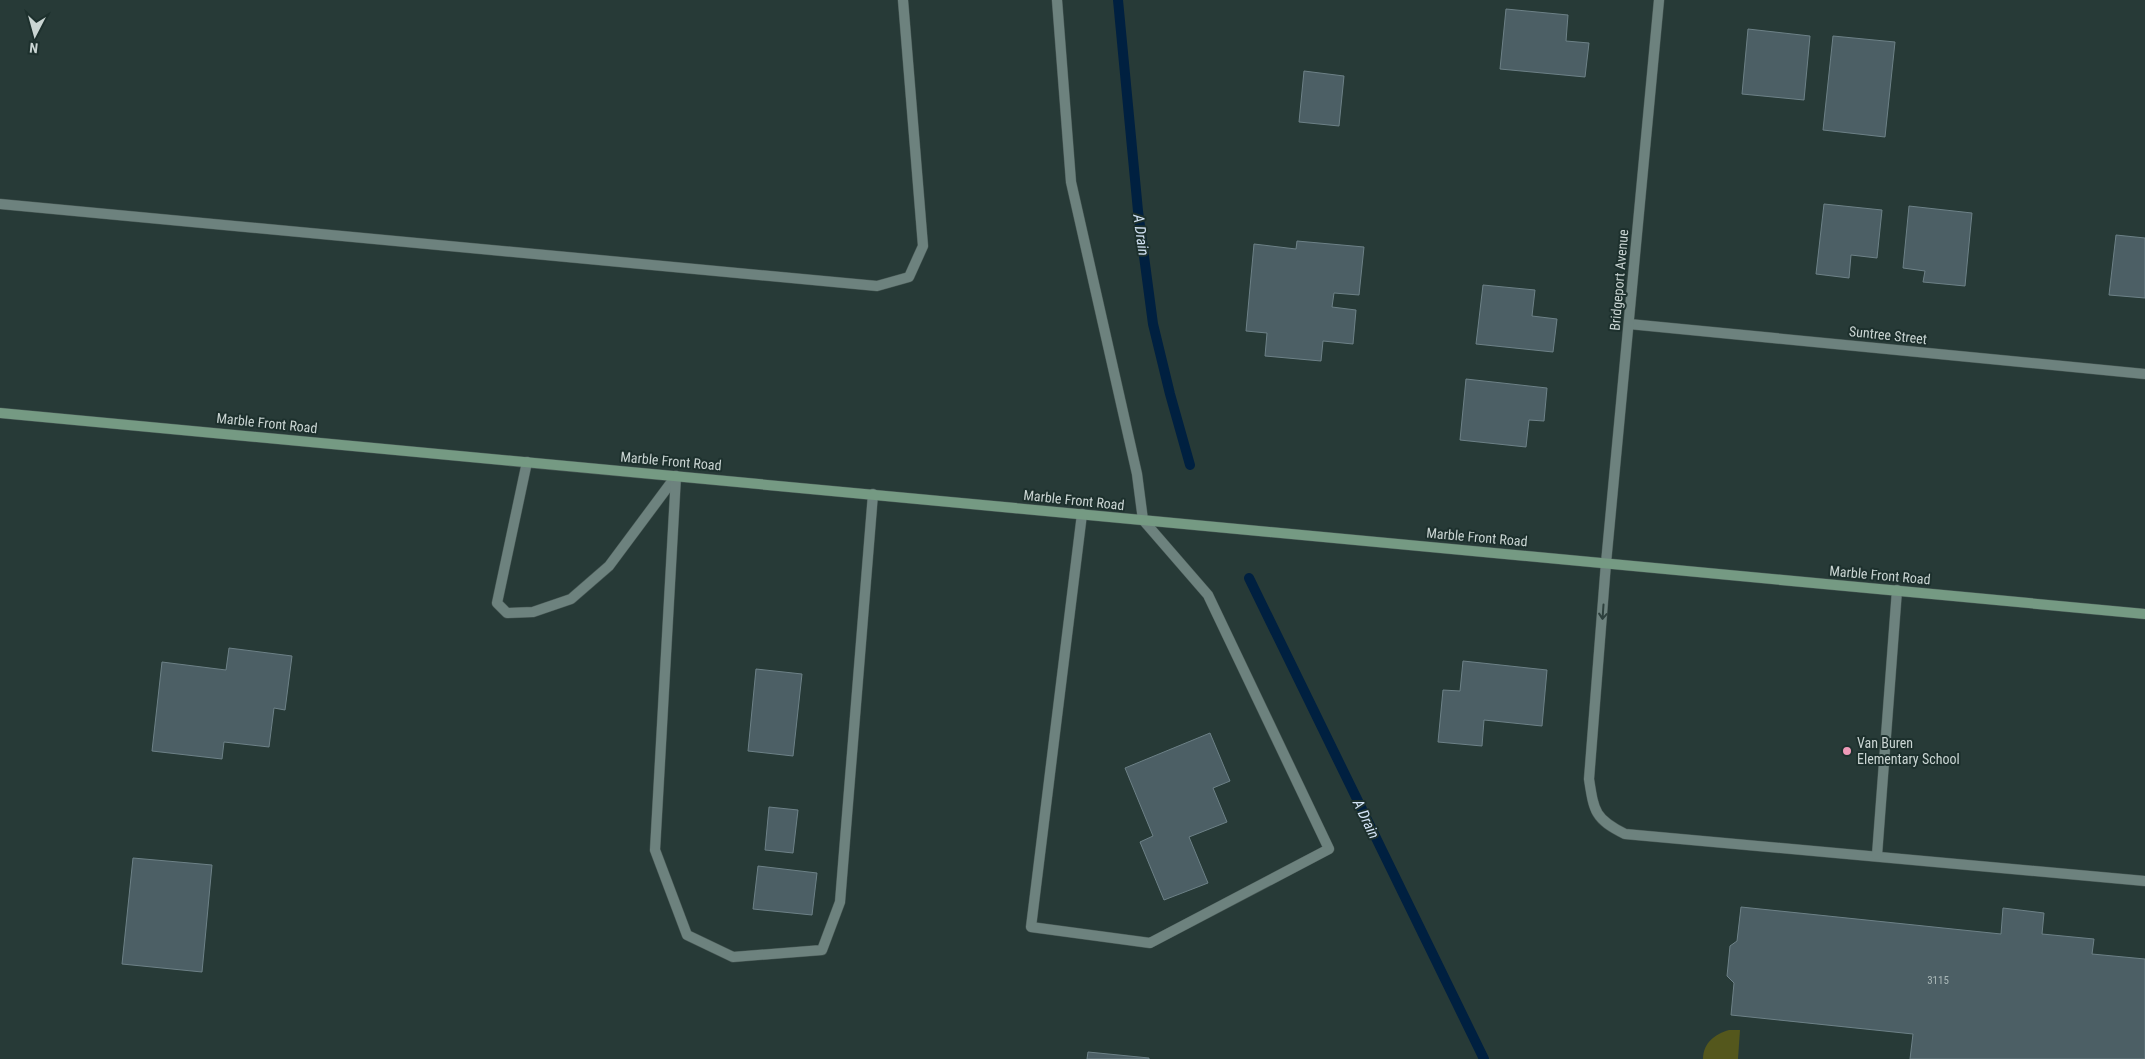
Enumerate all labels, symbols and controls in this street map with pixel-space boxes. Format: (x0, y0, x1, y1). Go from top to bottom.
north arrow (10, 10, 60, 60)
text: N (29, 40, 39, 56)
water label: A Drain (1129, 212, 1153, 257)
street label: Bridgeport Avenue (1607, 228, 1631, 331)
street label: Suntree Street (1848, 323, 1928, 347)
street label: Marble Front Road (216, 410, 318, 436)
street label: Marble Front Road (620, 449, 722, 473)
street label: Marble Front Road (1023, 487, 1125, 513)
street label: Marble Front Road (1426, 525, 1528, 549)
street label: Marble Front Road (1829, 563, 1931, 587)
one-way arrow (1598, 603, 1607, 619)
place label: Van Buren Elementary School (1857, 735, 1960, 767)
marker: Van Buren Elementary School (1841, 745, 1853, 757)
water label: A Drain (1348, 795, 1383, 842)
house number: 3115 (1927, 974, 1949, 987)

